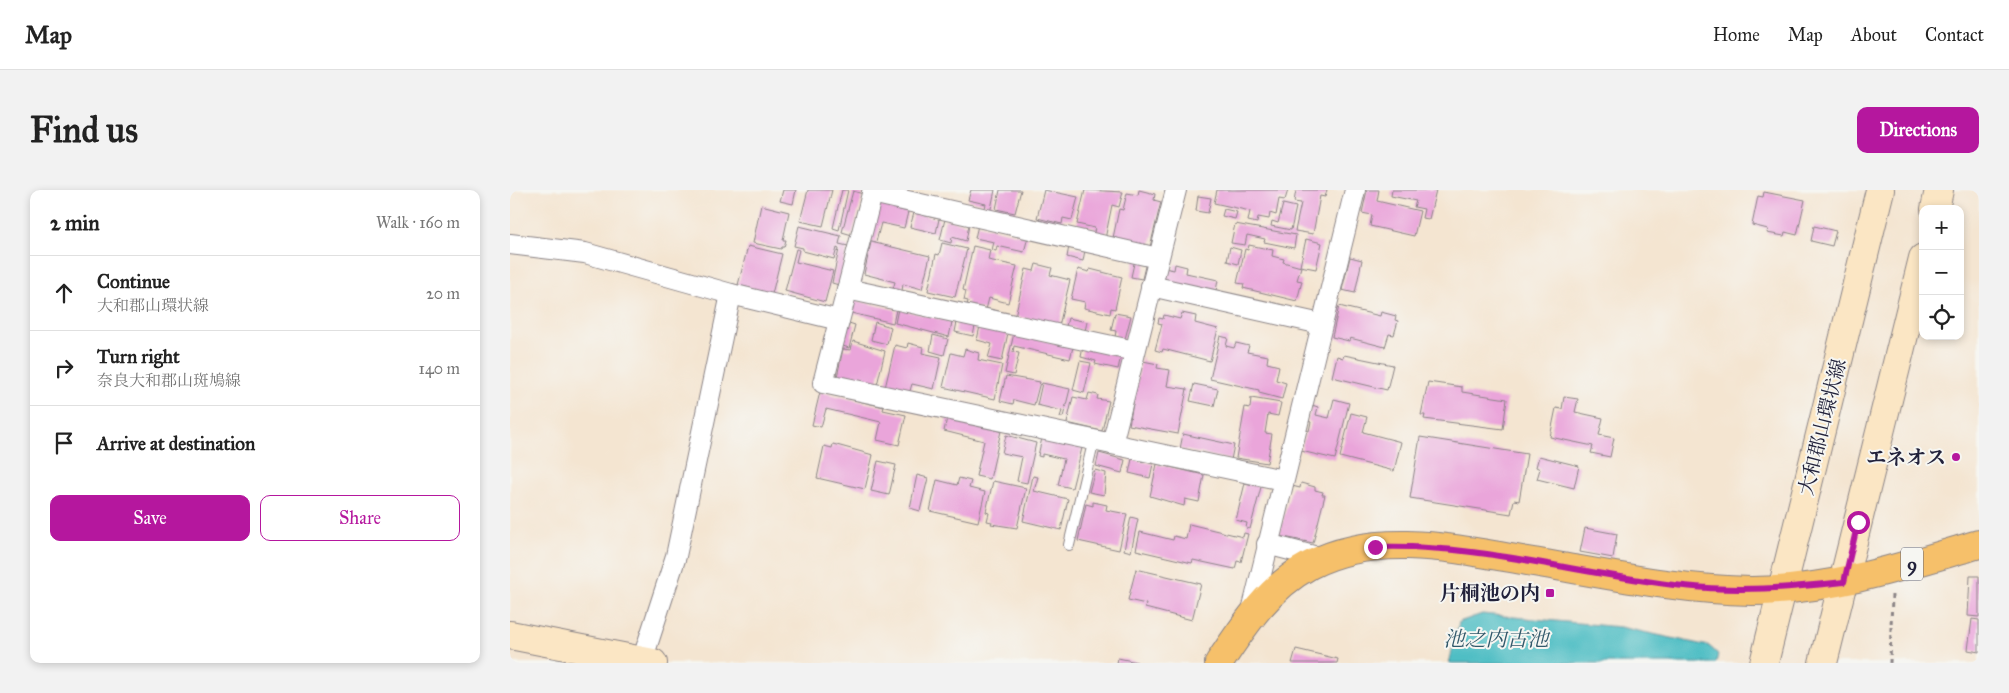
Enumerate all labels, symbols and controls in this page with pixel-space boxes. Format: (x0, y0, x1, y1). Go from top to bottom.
text: Map (25, 20, 72, 50)
text: Home (1713, 24, 1760, 46)
text: Map (1788, 24, 1823, 46)
text: About (1851, 24, 1897, 46)
text: Contact (1925, 24, 1984, 46)
button: Directions (1857, 107, 1979, 153)
text: Find us (30, 109, 138, 152)
map controls (1919, 205, 1964, 340)
button: + (1919, 205, 1964, 250)
text: 2 min (50, 210, 100, 236)
text: Walk · 160 m (376, 213, 460, 232)
button: − (1919, 250, 1964, 295)
text: Continue (97, 270, 170, 293)
icon: ahead (50, 279, 78, 307)
text: 20 m (426, 284, 460, 303)
button: locate (1919, 295, 1964, 340)
text: 大和郡山環状線 (97, 296, 209, 315)
text: Turn right (97, 345, 180, 368)
icon: right (50, 354, 78, 382)
street label: 大和郡山環状線 (1793, 356, 1851, 498)
text: 140 m (419, 359, 460, 378)
text: 奈良大和郡山斑鳩線 (97, 371, 241, 390)
icon: arrive (50, 429, 78, 457)
text: Arrive at destination (97, 432, 255, 455)
place label: エネオス (1866, 445, 1946, 469)
marker: エネオス (1950, 451, 1962, 463)
button: Save (50, 495, 250, 541)
button: Share (260, 495, 460, 541)
route start (1847, 511, 1870, 534)
route end (1364, 536, 1387, 559)
road number: 9 (1901, 548, 1923, 580)
place label: 片桐池の内 (1440, 581, 1540, 605)
marker: 片桐池の内 (1544, 587, 1556, 599)
water label: 池之内古池 (1444, 626, 1550, 652)

